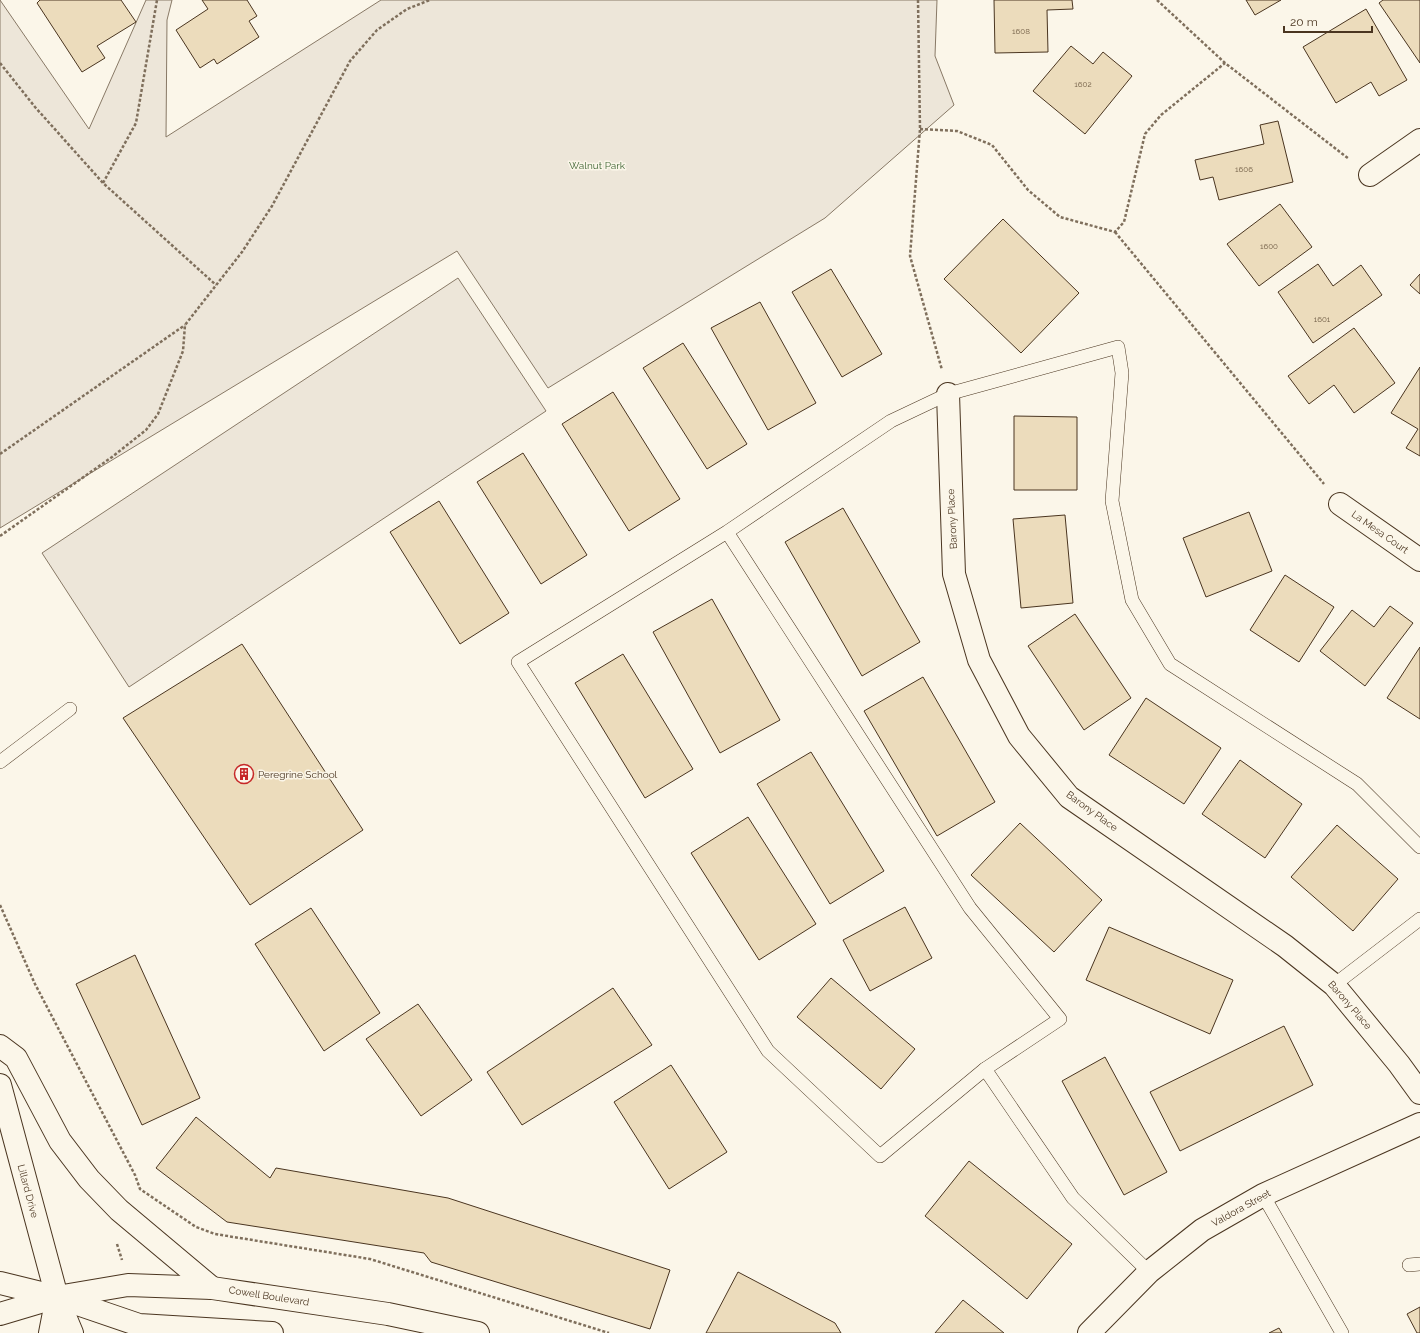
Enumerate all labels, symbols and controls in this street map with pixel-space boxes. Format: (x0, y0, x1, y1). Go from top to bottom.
scale bar (1284, 8, 1372, 34)
text: 20 m (1290, 15, 1318, 29)
house number: 1608 (1012, 26, 1030, 36)
house number: 1602 (1074, 79, 1092, 89)
park label: Walnut Park (569, 160, 626, 171)
house number: 1606 (1235, 164, 1253, 174)
house number: 1600 (1260, 241, 1278, 251)
house number: 1601 (1314, 314, 1331, 324)
street label: Barony Place (945, 488, 959, 550)
street label: La Mesa Court (1349, 508, 1411, 556)
building icon: Peregrine School (233, 763, 255, 785)
place label: Peregrine School (258, 769, 338, 780)
street label: Barony Place (1064, 789, 1120, 833)
street label: Barony Place (1326, 979, 1374, 1032)
street label: Lillard Drive (16, 1163, 40, 1219)
street label: Valdora Street (1210, 1187, 1273, 1229)
street label: Cowell Boulevard (228, 1284, 310, 1308)

